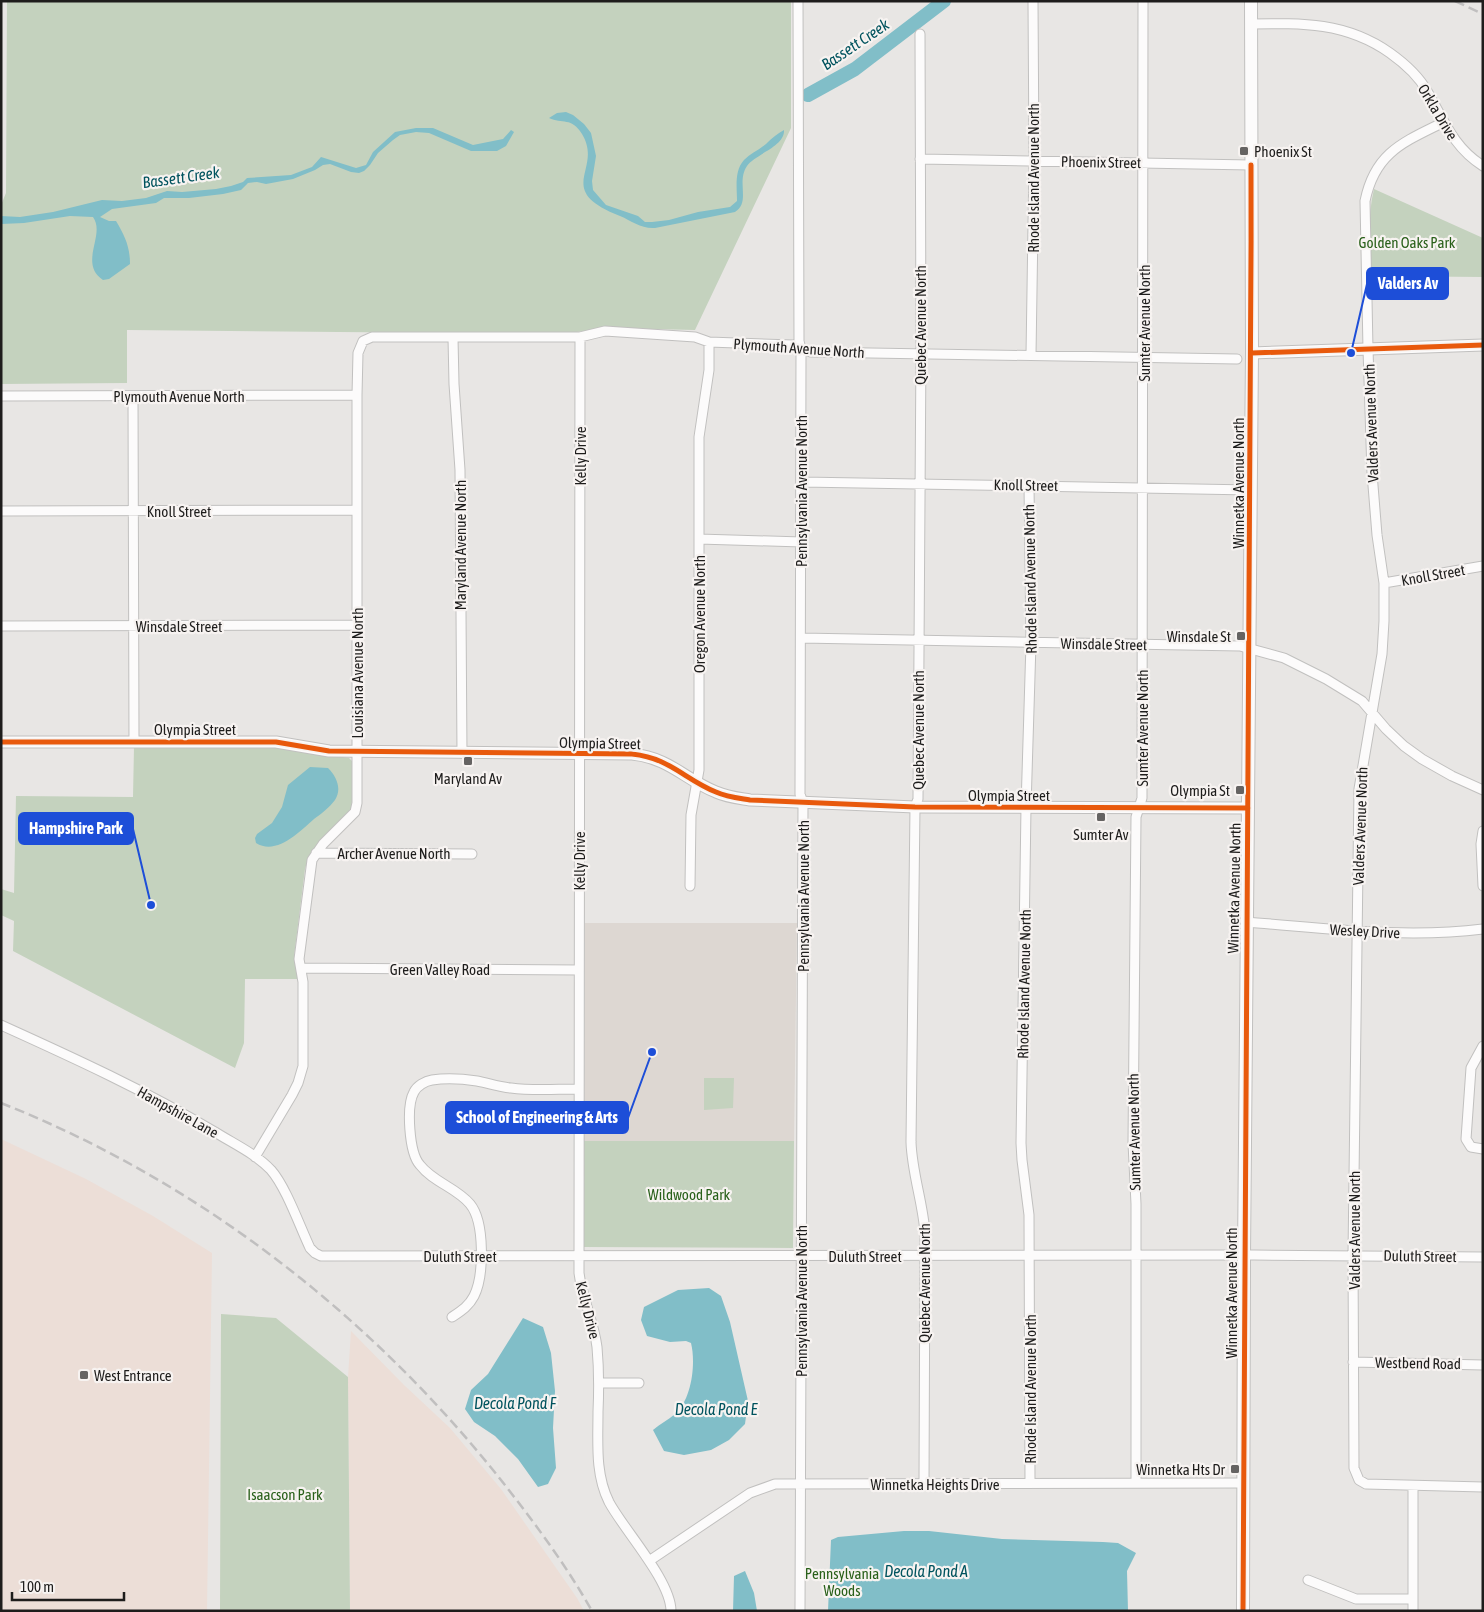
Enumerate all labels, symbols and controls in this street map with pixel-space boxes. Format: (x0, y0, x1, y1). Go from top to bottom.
water label: Bassett Creek (818, 14, 893, 73)
street label: Orkla Drive (1415, 81, 1461, 143)
street label: Rhode Island Avenue North (1025, 103, 1042, 253)
place label: Phoenix St (1254, 143, 1312, 160)
marker: Phoenix St (1238, 145, 1250, 157)
street label: Phoenix Street (1061, 153, 1141, 171)
water label: Bassett Creek (141, 163, 222, 191)
park label: Golden Oaks Park (1359, 234, 1456, 251)
street label: Sumter Avenue North (1136, 264, 1153, 382)
street label: Quebec Avenue North (912, 265, 929, 385)
callout: Valders Av (1367, 268, 1448, 299)
text: Valders Av (1377, 274, 1439, 292)
street label: Plymouth Avenue North (733, 335, 865, 361)
street label: Valders Avenue North (1360, 363, 1382, 483)
street label: Plymouth Avenue North (113, 388, 245, 405)
street label: Pennsylvania Avenue North (793, 415, 810, 567)
street label: Winnetka Avenue North (1230, 418, 1247, 548)
street label: Kelly Drive (572, 426, 589, 486)
street label: Knoll Street (994, 476, 1058, 494)
street label: Maryland Avenue North (452, 480, 469, 610)
street label: Knoll Street (147, 503, 211, 520)
street label: Rhode Island Avenue North (1020, 504, 1040, 654)
street label: Oregon Avenue North (691, 555, 708, 673)
street label: Knoll Street (1400, 561, 1466, 589)
street label: Louisiana Avenue North (349, 608, 366, 738)
street label: Winsdale Street (136, 618, 222, 635)
place label: Winsdale St (1167, 628, 1231, 645)
marker: Winsdale St (1235, 630, 1247, 642)
street label: Winsdale Street (1061, 635, 1147, 653)
street label: Sumter Avenue North (1134, 669, 1151, 787)
street label: Quebec Avenue North (910, 670, 927, 790)
street label: Olympia Street (154, 721, 236, 738)
street label: Olympia Street (559, 734, 641, 752)
marker: Maryland Av (462, 755, 474, 767)
street label: Valders Avenue North (1349, 766, 1371, 886)
place label: Maryland Av (434, 770, 502, 787)
place label: Olympia St (1170, 782, 1230, 799)
marker: Olympia St (1234, 784, 1246, 796)
street label: Olympia Street (968, 787, 1050, 804)
marker: Sumter Av (1095, 811, 1107, 823)
callout: Hampshire Park (19, 813, 133, 844)
text: Hampshire Park (29, 819, 124, 837)
street label: Pennsylvania Avenue North (795, 820, 812, 972)
street label: Winnetka Avenue North (1224, 822, 1244, 954)
place label: Sumter Av (1073, 826, 1129, 843)
street label: Kelly Drive (571, 831, 588, 891)
street label: Archer Avenue North (337, 845, 451, 862)
street label: Rhode Island Avenue North (1014, 909, 1034, 1059)
street label: Wesley Drive (1329, 921, 1401, 941)
street label: Green Valley Road (390, 961, 490, 978)
street label: Sumter Avenue North (1124, 1073, 1144, 1191)
street label: Hampshire Lane (135, 1083, 222, 1141)
callout: School of Engineering & Arts (446, 1102, 628, 1133)
text: School of Engineering & Arts (456, 1108, 618, 1126)
street label: Valders Avenue North (1346, 1171, 1363, 1289)
park label: Wildwood Park (648, 1186, 731, 1203)
street label: Quebec Avenue North (916, 1223, 933, 1343)
street label: Pennsylvania Avenue North (793, 1225, 810, 1377)
street label: Winnetka Avenue North (1223, 1228, 1240, 1358)
street label: Duluth Street (1383, 1247, 1457, 1265)
street label: Duluth Street (423, 1248, 497, 1265)
street label: Duluth Street (828, 1248, 902, 1265)
street label: Kelly Drive (573, 1279, 603, 1341)
street label: Rhode Island Avenue North (1022, 1314, 1039, 1464)
street label: Westbend Road (1375, 1354, 1461, 1372)
place label: West Entrance (94, 1367, 172, 1384)
marker: West Entrance (78, 1369, 90, 1381)
water label: Decola Pond F (474, 1394, 558, 1412)
water label: Decola Pond E (675, 1400, 758, 1418)
place label: Winnetka Hts Dr (1136, 1461, 1226, 1478)
marker: Winnetka Hts Dr (1229, 1463, 1241, 1475)
street label: Winnetka Heights Drive (870, 1476, 1000, 1493)
park label: Isaacson Park (247, 1486, 323, 1503)
water label: Decola Pond A (884, 1562, 968, 1580)
park label: Pennsylvania Woods (805, 1565, 879, 1599)
scale bar (12, 1570, 125, 1602)
text: 100 m (20, 1578, 54, 1595)

